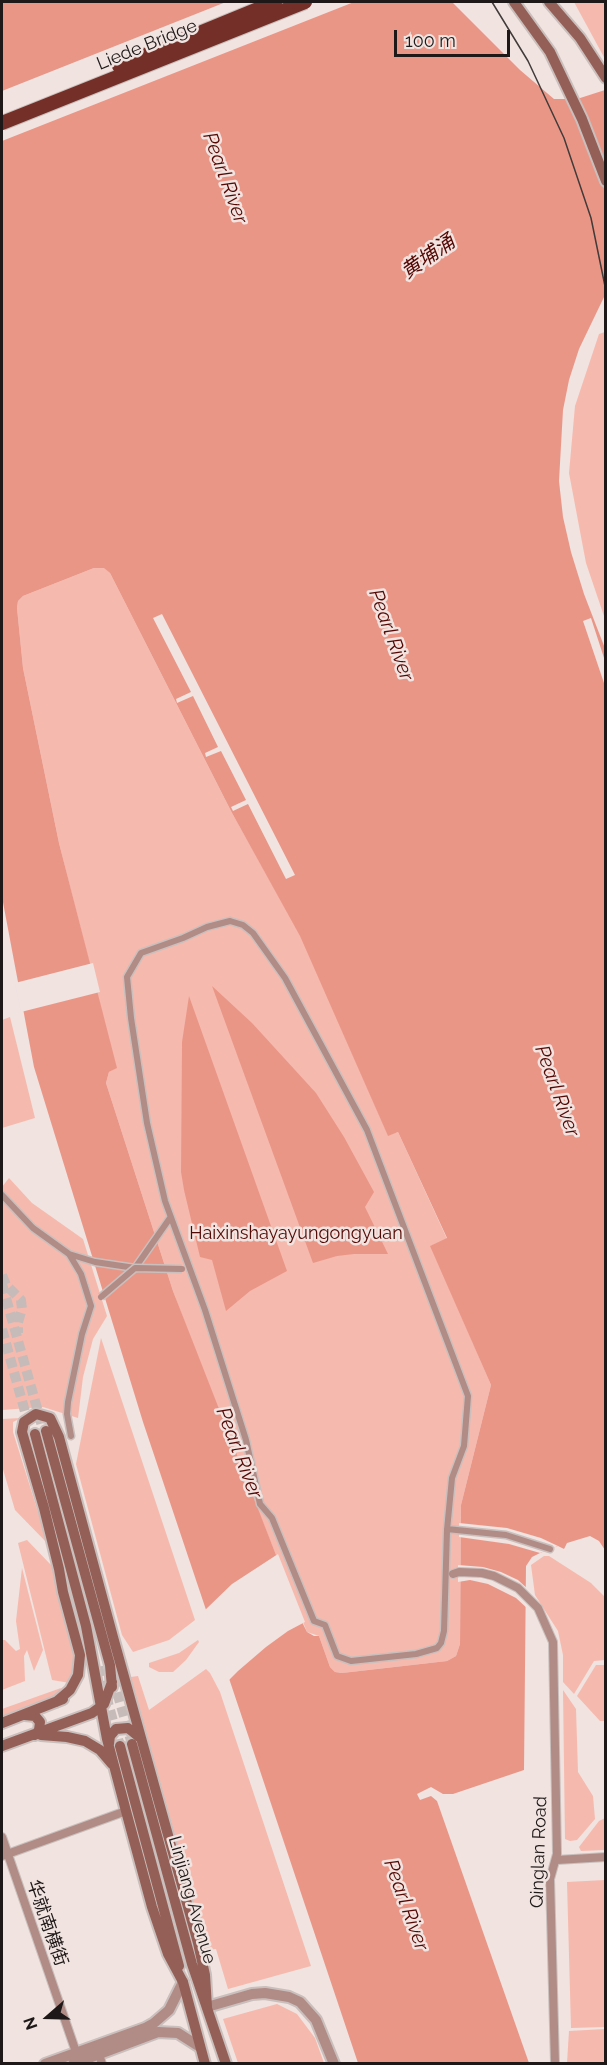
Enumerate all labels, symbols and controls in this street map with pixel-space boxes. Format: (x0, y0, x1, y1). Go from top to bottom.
street label: Liede Bridge (94, 15, 200, 75)
scale bar (397, 18, 512, 56)
text: 100 m (405, 30, 456, 51)
water label: Pearl River (197, 129, 253, 227)
water label: 黄埔涌 (397, 230, 459, 284)
water label: Pearl River (363, 586, 419, 684)
water label: Pearl River (529, 1042, 585, 1140)
park label: Haixinshayayungongyuan (189, 1223, 403, 1245)
water label: Pearl River (211, 1404, 267, 1502)
street label: Qinglan Road (526, 1796, 552, 1908)
street label: Linjiang Avenue (163, 1834, 221, 1966)
water label: Pearl River (378, 1856, 434, 1954)
street label: 华就南横街 (22, 1877, 72, 1969)
north arrow (18, 1987, 78, 2047)
text: N (20, 2014, 42, 2032)

